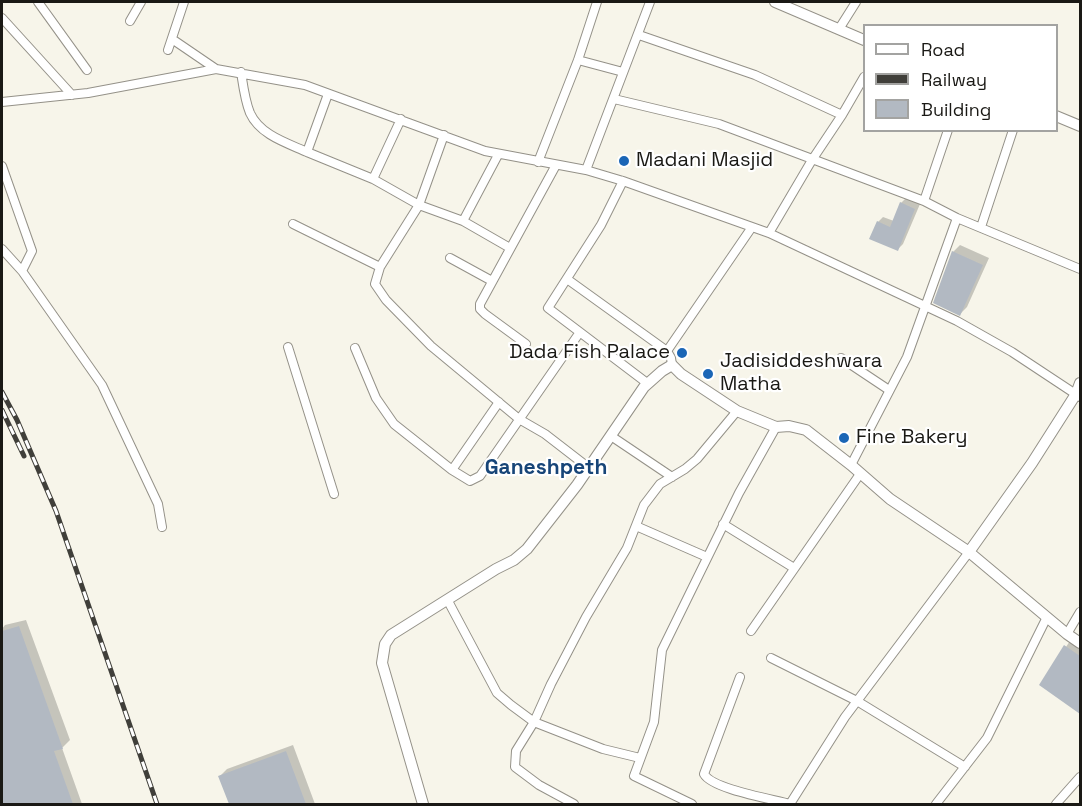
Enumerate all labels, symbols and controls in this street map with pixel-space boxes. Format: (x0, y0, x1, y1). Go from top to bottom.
legend (863, 24, 1058, 132)
text: Road (921, 38, 965, 61)
text: Railway (921, 68, 987, 91)
text: Building (921, 98, 991, 121)
place label: Madani Masjid (636, 149, 773, 173)
marker: Madani Masjid (617, 154, 631, 168)
place label: Dada Fish Palace (509, 341, 670, 365)
marker: Dada Fish Palace (675, 346, 689, 360)
place label: Jadisiddeshwara Matha (720, 350, 882, 397)
marker: Jadisiddeshwara Matha (701, 367, 715, 381)
place label: Fine Bakery (856, 426, 968, 450)
marker: Fine Bakery (837, 431, 851, 445)
district label: Ganeshpeth (485, 455, 607, 481)

